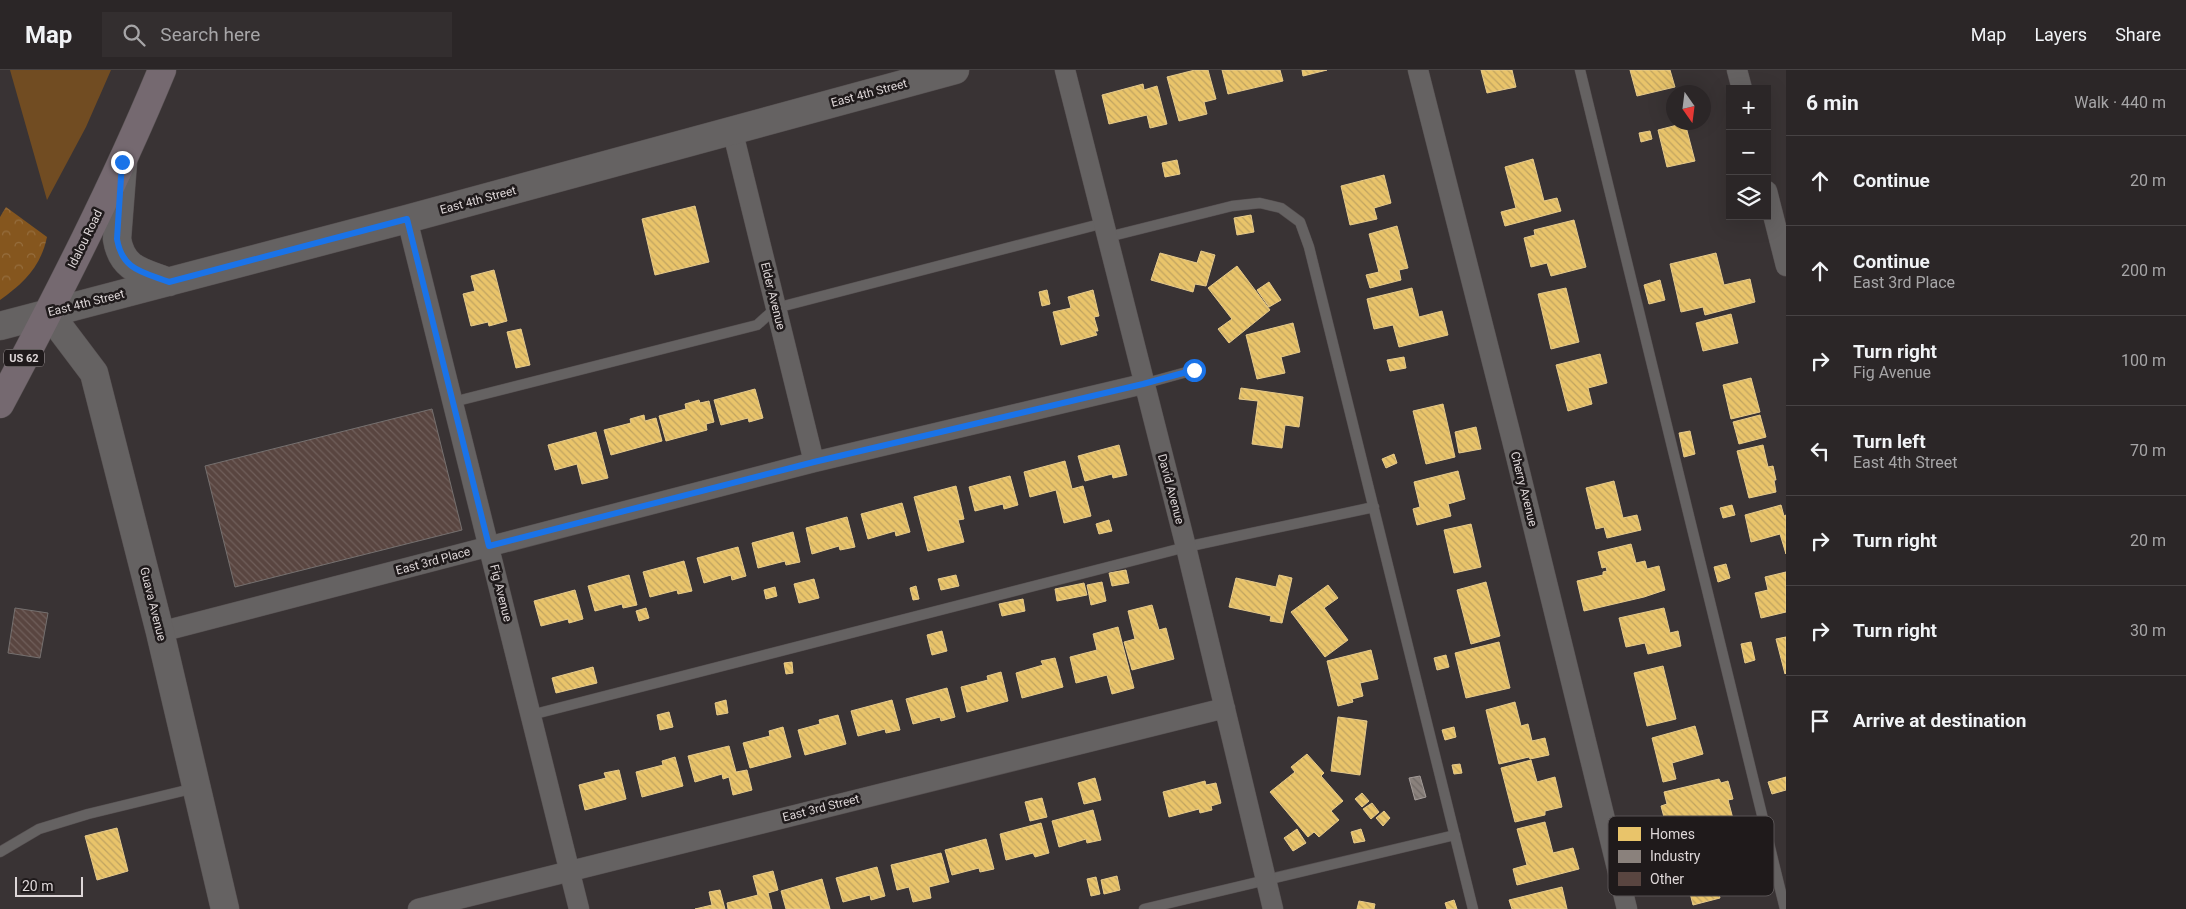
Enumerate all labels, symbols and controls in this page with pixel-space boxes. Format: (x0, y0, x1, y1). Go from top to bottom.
search box (102, 12, 452, 57)
text: Map (25, 21, 72, 49)
icon: search (120, 21, 148, 49)
text: Search here (160, 23, 260, 46)
text: Map (1971, 24, 2006, 45)
text: Layers (2034, 24, 2087, 45)
text: Share (2115, 24, 2161, 45)
street label: East 4th Street (829, 76, 909, 110)
north arrow (1666, 85, 1711, 130)
map controls (1726, 85, 1771, 220)
button: + (1726, 85, 1771, 130)
text: 6 min (1806, 91, 1859, 115)
text: Walk · 440 m (2074, 93, 2166, 112)
button: − (1726, 130, 1771, 175)
route end (111, 151, 134, 174)
icon: ahead (1806, 167, 1834, 195)
text: Continue (1853, 169, 1930, 192)
text: 20 m (2130, 171, 2166, 190)
button: layers (1726, 175, 1771, 220)
street label: East 4th Street (438, 183, 518, 217)
street label: Idalou Road (65, 207, 105, 271)
text: Continue (1853, 250, 1930, 273)
icon: ahead (1806, 257, 1834, 285)
street label: Elder Avenue (758, 261, 788, 331)
text: 200 m (2121, 261, 2166, 280)
text: East 3rd Place (1853, 273, 1955, 292)
street label: East 4th Street (46, 287, 126, 319)
text: Turn right (1853, 340, 1937, 363)
icon: right (1806, 347, 1834, 375)
road number: US 62 (4, 350, 44, 366)
text: 100 m (2121, 351, 2166, 370)
route start (1183, 359, 1206, 382)
text: Fig Avenue (1853, 363, 1931, 382)
text: Turn left (1853, 430, 1926, 453)
icon: left (1806, 437, 1834, 465)
text: 70 m (2130, 441, 2166, 460)
street label: Cherry Avenue (1508, 450, 1540, 528)
street label: David Avenue (1155, 452, 1187, 526)
text: East 4th Street (1853, 453, 1957, 472)
icon: right (1806, 527, 1834, 555)
text: Turn right (1853, 529, 1937, 552)
text: 20 m (2130, 531, 2166, 550)
street label: East 3rd Place (394, 544, 472, 578)
street label: Fig Avenue (487, 563, 515, 623)
street label: Guava Avenue (137, 566, 169, 642)
icon: right (1806, 617, 1834, 645)
text: Turn right (1853, 619, 1937, 642)
text: 30 m (2130, 621, 2166, 640)
icon: arrive (1806, 707, 1834, 735)
text: Arrive at destination (1853, 709, 2026, 732)
street label: East 3rd Street (781, 792, 861, 824)
legend (1608, 816, 1774, 896)
text: Homes (1650, 826, 1695, 842)
text: Industry (1650, 848, 1701, 864)
text: Other (1650, 871, 1684, 887)
scale bar (15, 874, 82, 897)
text: 20 m (22, 878, 54, 894)

